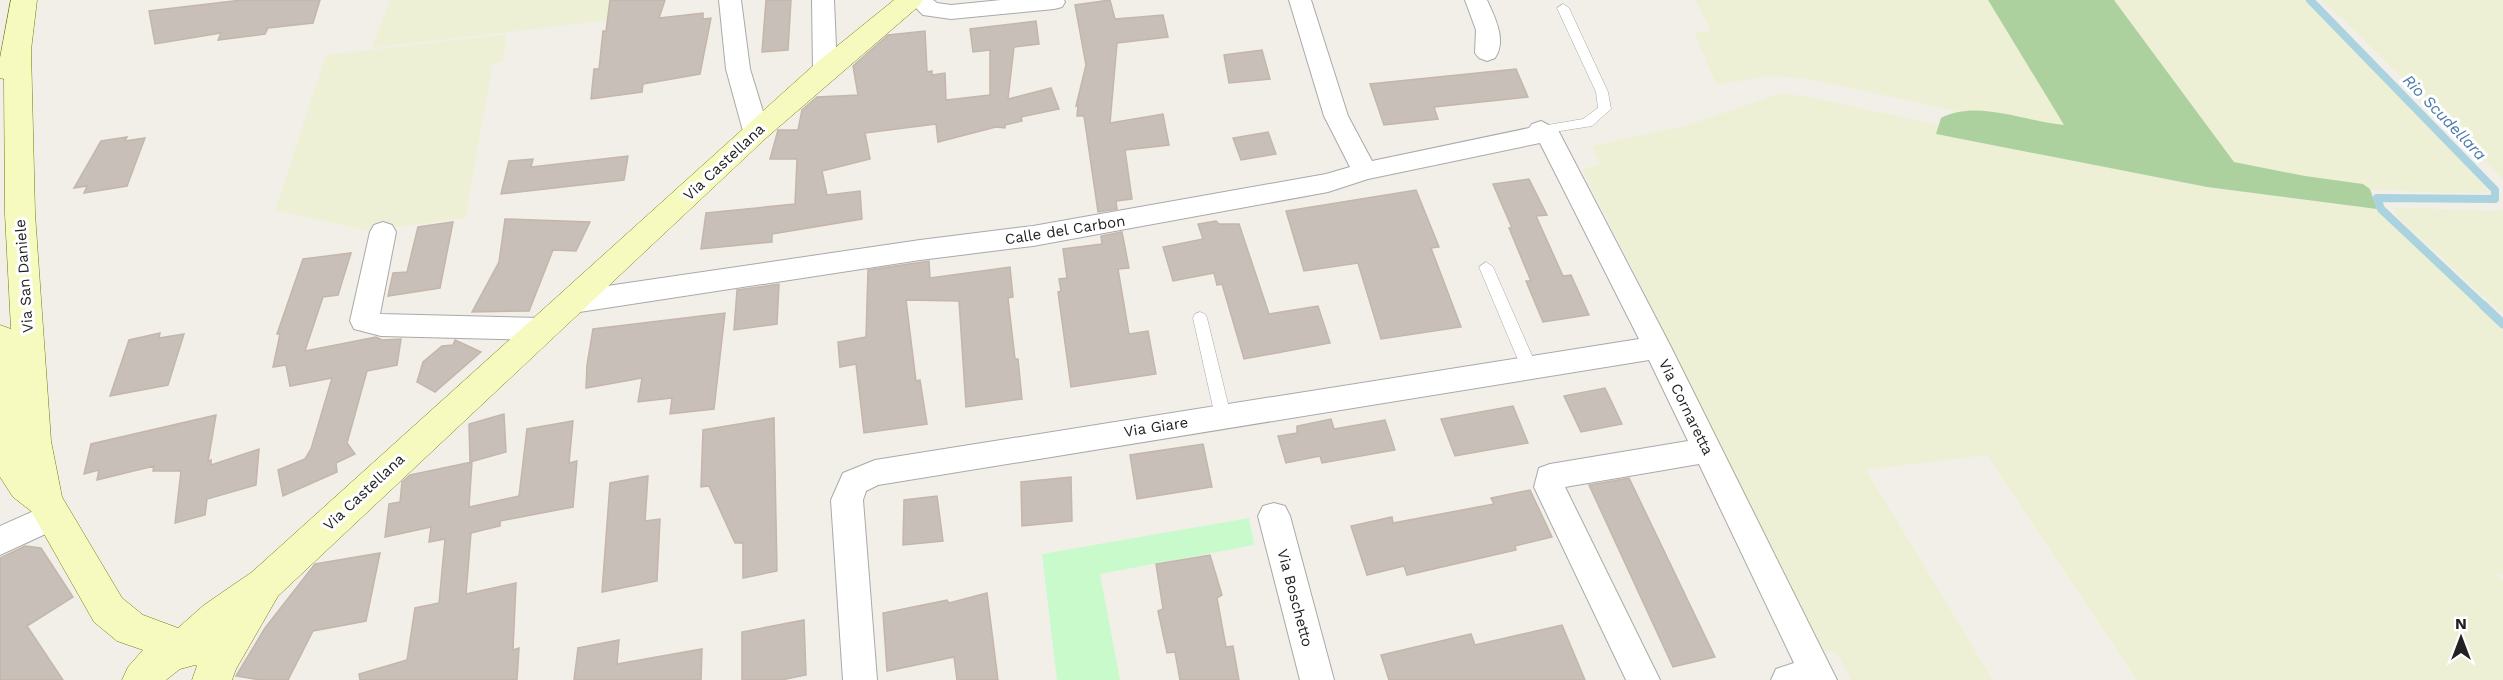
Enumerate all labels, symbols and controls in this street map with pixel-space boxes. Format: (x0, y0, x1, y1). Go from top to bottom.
water label: Rio Scudellara (2399, 71, 2490, 164)
street label: Via Castellana (680, 120, 769, 204)
street label: Calle del Carbon (1004, 212, 1126, 248)
street label: Via San Daniele (11, 219, 37, 333)
street label: Via Cornaretta (1655, 356, 1717, 458)
street label: Via Giare (1123, 413, 1189, 441)
street label: Via Castellana (320, 450, 409, 534)
street label: Via Boschetto (1273, 547, 1317, 649)
north arrow (2431, 608, 2491, 668)
text: N (2455, 614, 2467, 633)

